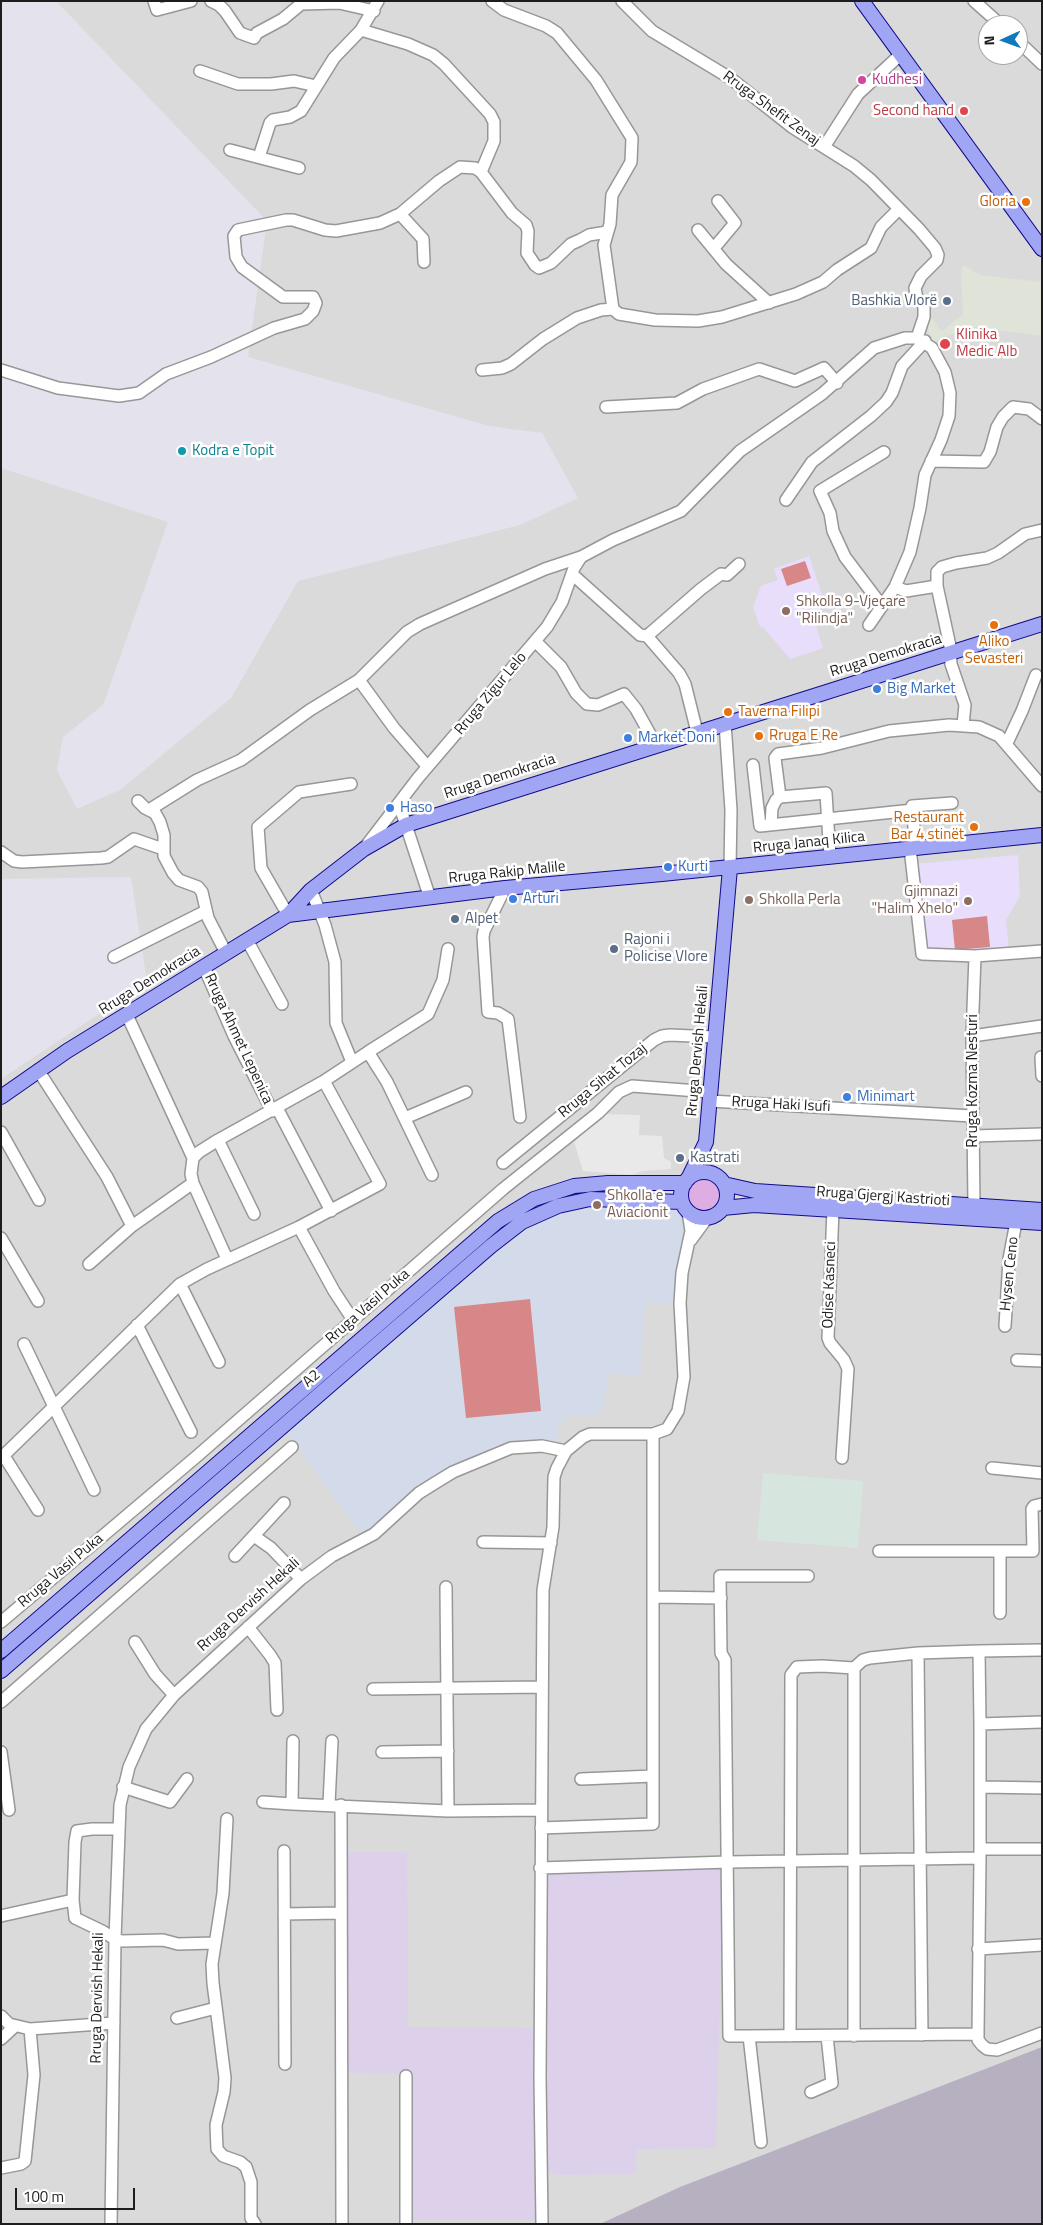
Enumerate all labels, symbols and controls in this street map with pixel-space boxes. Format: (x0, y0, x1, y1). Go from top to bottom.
north arrow (978, 15, 1028, 65)
text: N (978, 35, 999, 46)
street label: Rruga Shefit Zenaj (719, 68, 823, 150)
place label: Kudhesi (872, 71, 922, 89)
marker: Kudhesi (856, 74, 868, 86)
place label: Second hand (873, 102, 954, 120)
marker: Second hand (958, 105, 970, 117)
place label: Gloria (979, 193, 1016, 211)
marker: Gloria (1020, 196, 1032, 208)
place label: Bashkia Vlorë (851, 292, 937, 310)
marker: Bashkia Vlorë (941, 295, 953, 307)
place label: Klinika Medic Alb (956, 326, 1017, 361)
marker: Klinika Medic Alb (938, 337, 952, 351)
place label: Kodra e Topit (192, 442, 274, 460)
marker: Kodra e Topit (176, 445, 188, 457)
place label: Shkolla 9-Vjeçare "Rilindja" (796, 593, 906, 628)
marker: Shkolla 9-Vjeçare "Rilindja" (780, 605, 792, 617)
marker: Aliko Sevasteri (988, 619, 1000, 631)
street label: Rruga Demokracia (828, 630, 944, 682)
place label: Aliko Sevasteri (965, 633, 1023, 668)
street label: Rruga Zigur Lelo (451, 649, 531, 739)
place label: Big Market (887, 680, 956, 698)
marker: Big Market (871, 683, 883, 695)
place label: Taverna Filipi (738, 703, 820, 721)
marker: Taverna Filipi (722, 706, 734, 718)
place label: Rruga E Re (769, 727, 838, 745)
place label: Market Doni (638, 729, 715, 747)
marker: Rruga E Re (753, 730, 765, 742)
marker: Market Doni (622, 732, 634, 744)
street label: Rruga Demokracia (442, 751, 558, 803)
place label: Haso (400, 799, 433, 817)
marker: Haso (384, 802, 396, 814)
place label: Restaurant Bar 4 stinët (891, 809, 964, 844)
marker: Restaurant Bar 4 stinët (968, 821, 980, 833)
street label: Rruga Janaq Kilica (752, 828, 866, 858)
street label: Rruga Rakip Malile (448, 858, 566, 888)
place label: Kurti (678, 858, 708, 876)
marker: Kurti (662, 861, 674, 873)
place label: Gjimnazi "Halim Xhelo" (871, 883, 958, 918)
place label: Arturi (523, 890, 559, 908)
place label: Shkolla Perla (759, 891, 840, 909)
marker: Arturi (507, 893, 519, 905)
marker: Shkolla Perla (743, 894, 755, 906)
marker: Gjimnazi "Halim Xhelo" (962, 895, 974, 907)
place label: Alpet (465, 910, 498, 928)
marker: Alpet (449, 913, 461, 925)
place label: Rajoni i Policise Vlore (624, 931, 708, 966)
street label: Rruga Demokracia (96, 943, 204, 1019)
marker: Rajoni i Policise Vlore (608, 943, 620, 955)
street label: Rruga Ahmet Lepenica (200, 971, 276, 1107)
street label: Rruga Dervish Hekali (683, 985, 713, 1117)
street label: Rruga Kozma Nesturi (964, 1014, 982, 1148)
street label: Rruga Sihat Tozaj (555, 1040, 651, 1122)
place label: Minimart (857, 1088, 915, 1106)
marker: Minimart (841, 1091, 853, 1103)
street label: Rruga Haki Isufi (731, 1093, 831, 1117)
place label: Kastrati (690, 1149, 740, 1167)
marker: Kastrati (674, 1152, 686, 1164)
street label: Rruga Gjergj Kastrioti (816, 1183, 950, 1211)
place label: Shkolla e Aviacionit (607, 1187, 668, 1222)
marker: Shkolla e Aviacionit (591, 1199, 603, 1211)
street label: Hysen Ceno (997, 1236, 1023, 1312)
street label: Odise Kasneci (819, 1241, 841, 1329)
street label: Rruga Vasil Puka (322, 1266, 414, 1348)
street label: A2 (300, 1367, 324, 1391)
street label: Rruga Vasil Puka (15, 1530, 107, 1612)
street label: Rruga Dervish Hekali (194, 1554, 304, 1656)
street label: Rruga Dervish Hekali (88, 1932, 108, 2064)
scale bar (18, 2178, 138, 2210)
text: 100 m (23, 2185, 64, 2208)

